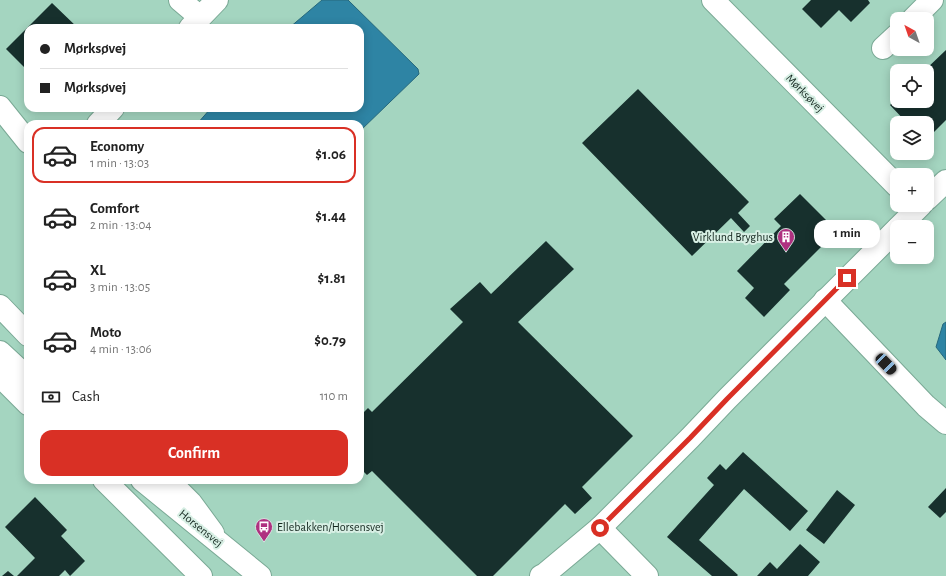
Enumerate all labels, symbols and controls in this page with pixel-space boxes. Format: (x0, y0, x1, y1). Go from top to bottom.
north arrow (890, 12, 934, 56)
map controls (890, 12, 934, 264)
text: Mørksøvej (64, 41, 126, 56)
button: locate (890, 64, 934, 108)
street label: Mørksøvej (783, 72, 826, 115)
text: Mørksøvej (64, 80, 126, 95)
button: layers (890, 116, 934, 160)
icon: car (42, 137, 78, 173)
text: Economy (90, 139, 144, 154)
text: $1.06 (315, 147, 346, 162)
text: 1 min · 13:03 (90, 157, 149, 170)
button: + (890, 168, 934, 212)
icon: car (42, 199, 78, 235)
text: Comfort (90, 201, 139, 216)
text: $1.44 (315, 209, 346, 224)
text: 2 min · 13:04 (90, 219, 152, 232)
callout: 1 min (814, 220, 880, 248)
button: − (890, 220, 934, 264)
building icon: Virklund Bryghus (776, 227, 796, 252)
text: 1 min (833, 227, 861, 240)
place label: Virklund Bryghus (693, 231, 773, 244)
icon: car (42, 261, 78, 297)
text: XL (90, 263, 106, 278)
route end (838, 269, 856, 287)
text: $1.81 (318, 271, 346, 286)
text: 3 min · 13:05 (90, 281, 150, 294)
icon: car (42, 323, 78, 359)
text: Moto (90, 325, 122, 340)
text: $0.79 (314, 333, 346, 348)
text: 4 min · 13:06 (90, 343, 152, 356)
car (873, 351, 899, 377)
icon: cash (40, 386, 62, 408)
text: Cash (72, 389, 100, 404)
text: 110 m (320, 390, 348, 403)
button: Confirm (40, 430, 348, 476)
street label: Horsensvej (176, 507, 225, 550)
bus stop icon: Ellebakken/Horsensvej (254, 517, 274, 542)
route start (591, 519, 609, 537)
place label: Ellebakken/Horsensvej (277, 521, 384, 534)

